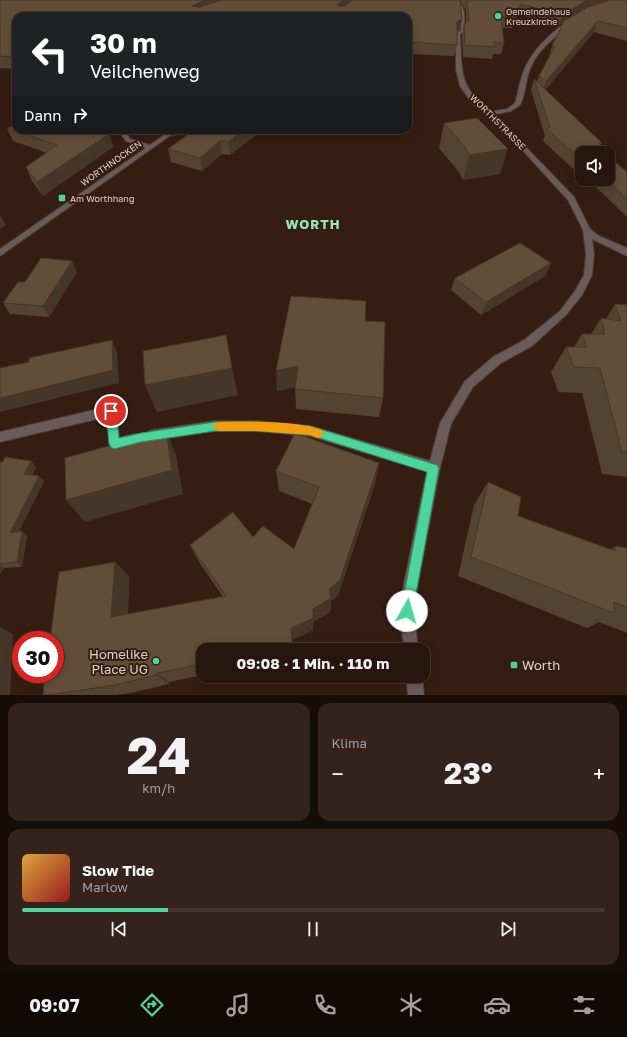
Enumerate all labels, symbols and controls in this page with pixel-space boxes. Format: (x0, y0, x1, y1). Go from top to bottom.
place label: Gemeindehaus Kreuzkirche (506, 6, 571, 27)
marker: Gemeindehaus Kreuzkirche (493, 11, 503, 21)
text: 30 m (90, 26, 157, 59)
icon: left (24, 28, 76, 80)
text: Veilchenweg (90, 60, 200, 82)
street label: WORTHSTRASSE (468, 92, 528, 152)
icon: right (69, 104, 91, 126)
text: Dann (24, 106, 61, 124)
street label: WORTHNOCKEN (78, 138, 144, 188)
map controls (575, 146, 615, 186)
button: sound (575, 146, 615, 186)
marker: Am Worthhang (57, 193, 67, 203)
place label: Am Worthhang (70, 193, 134, 204)
district label: WORTH (285, 216, 341, 232)
pin (94, 394, 128, 428)
icon: arrive (100, 400, 122, 422)
position arrow (386, 590, 428, 632)
speed limit sign: 30 (12, 631, 64, 683)
place label: Homelike Place UG (89, 646, 148, 677)
text: 09:08 · 1 Min. · 110 m (237, 654, 389, 672)
marker: Homelike Place UG (151, 656, 161, 666)
place label: Worth (522, 657, 560, 673)
marker: Worth (509, 660, 519, 670)
text: 24 (127, 723, 191, 785)
text: Klima (332, 735, 367, 751)
text: 23° (444, 755, 492, 791)
text: − (332, 760, 344, 787)
text: + (593, 760, 605, 787)
text: km/h (142, 780, 175, 796)
text: Slow Tide (82, 861, 154, 879)
text: Marlow (82, 879, 128, 895)
icon: previous (108, 918, 130, 940)
icon: pause (302, 918, 324, 940)
icon: next (497, 918, 519, 940)
icon: directions (138, 991, 166, 1019)
icon: music (224, 991, 252, 1019)
icon: phone (311, 991, 339, 1019)
icon: climate (397, 991, 425, 1019)
icon: car (483, 991, 511, 1019)
icon: filters (570, 991, 598, 1019)
text: 09:07 (29, 994, 80, 1016)

